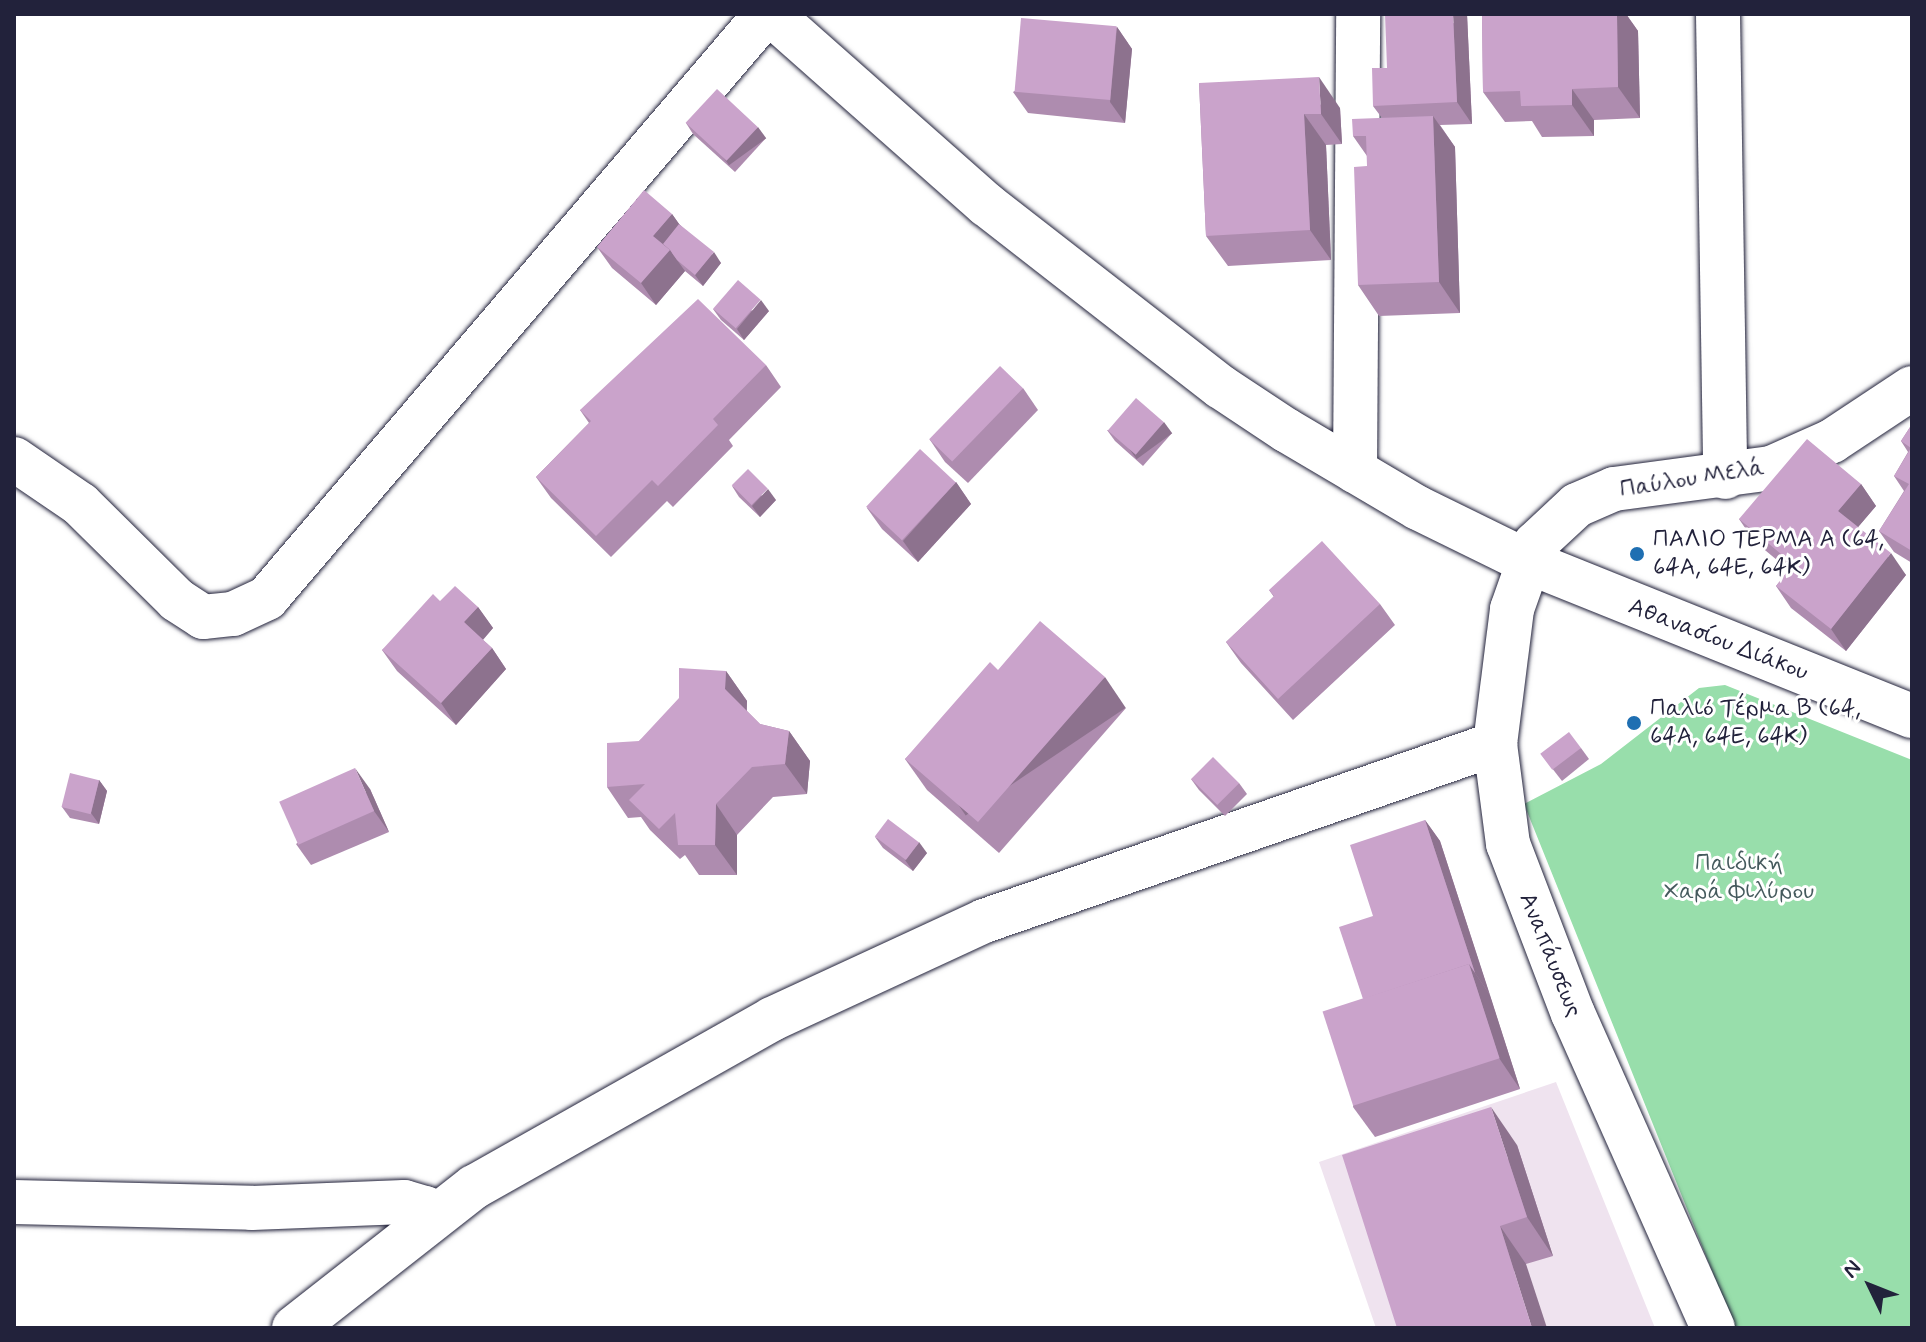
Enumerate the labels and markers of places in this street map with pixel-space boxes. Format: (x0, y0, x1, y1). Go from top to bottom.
place label: ΠΑΛΙΟ ΤΕΡΜΑ A (64, 64Α, 64Ε, 64Κ) (1653, 526, 1884, 582)
marker: ΠΑΛΙΟ ΤΕΡΜΑ A (64, 64Α, 64Ε, 64Κ) (1628, 545, 1646, 563)
place label: Παλιό Τέρμα B (64, 64Α, 64Ε, 64Κ) (1650, 695, 1861, 751)
marker: Παλιό Τέρμα B (64, 64Α, 64Ε, 64Κ) (1625, 714, 1643, 732)

